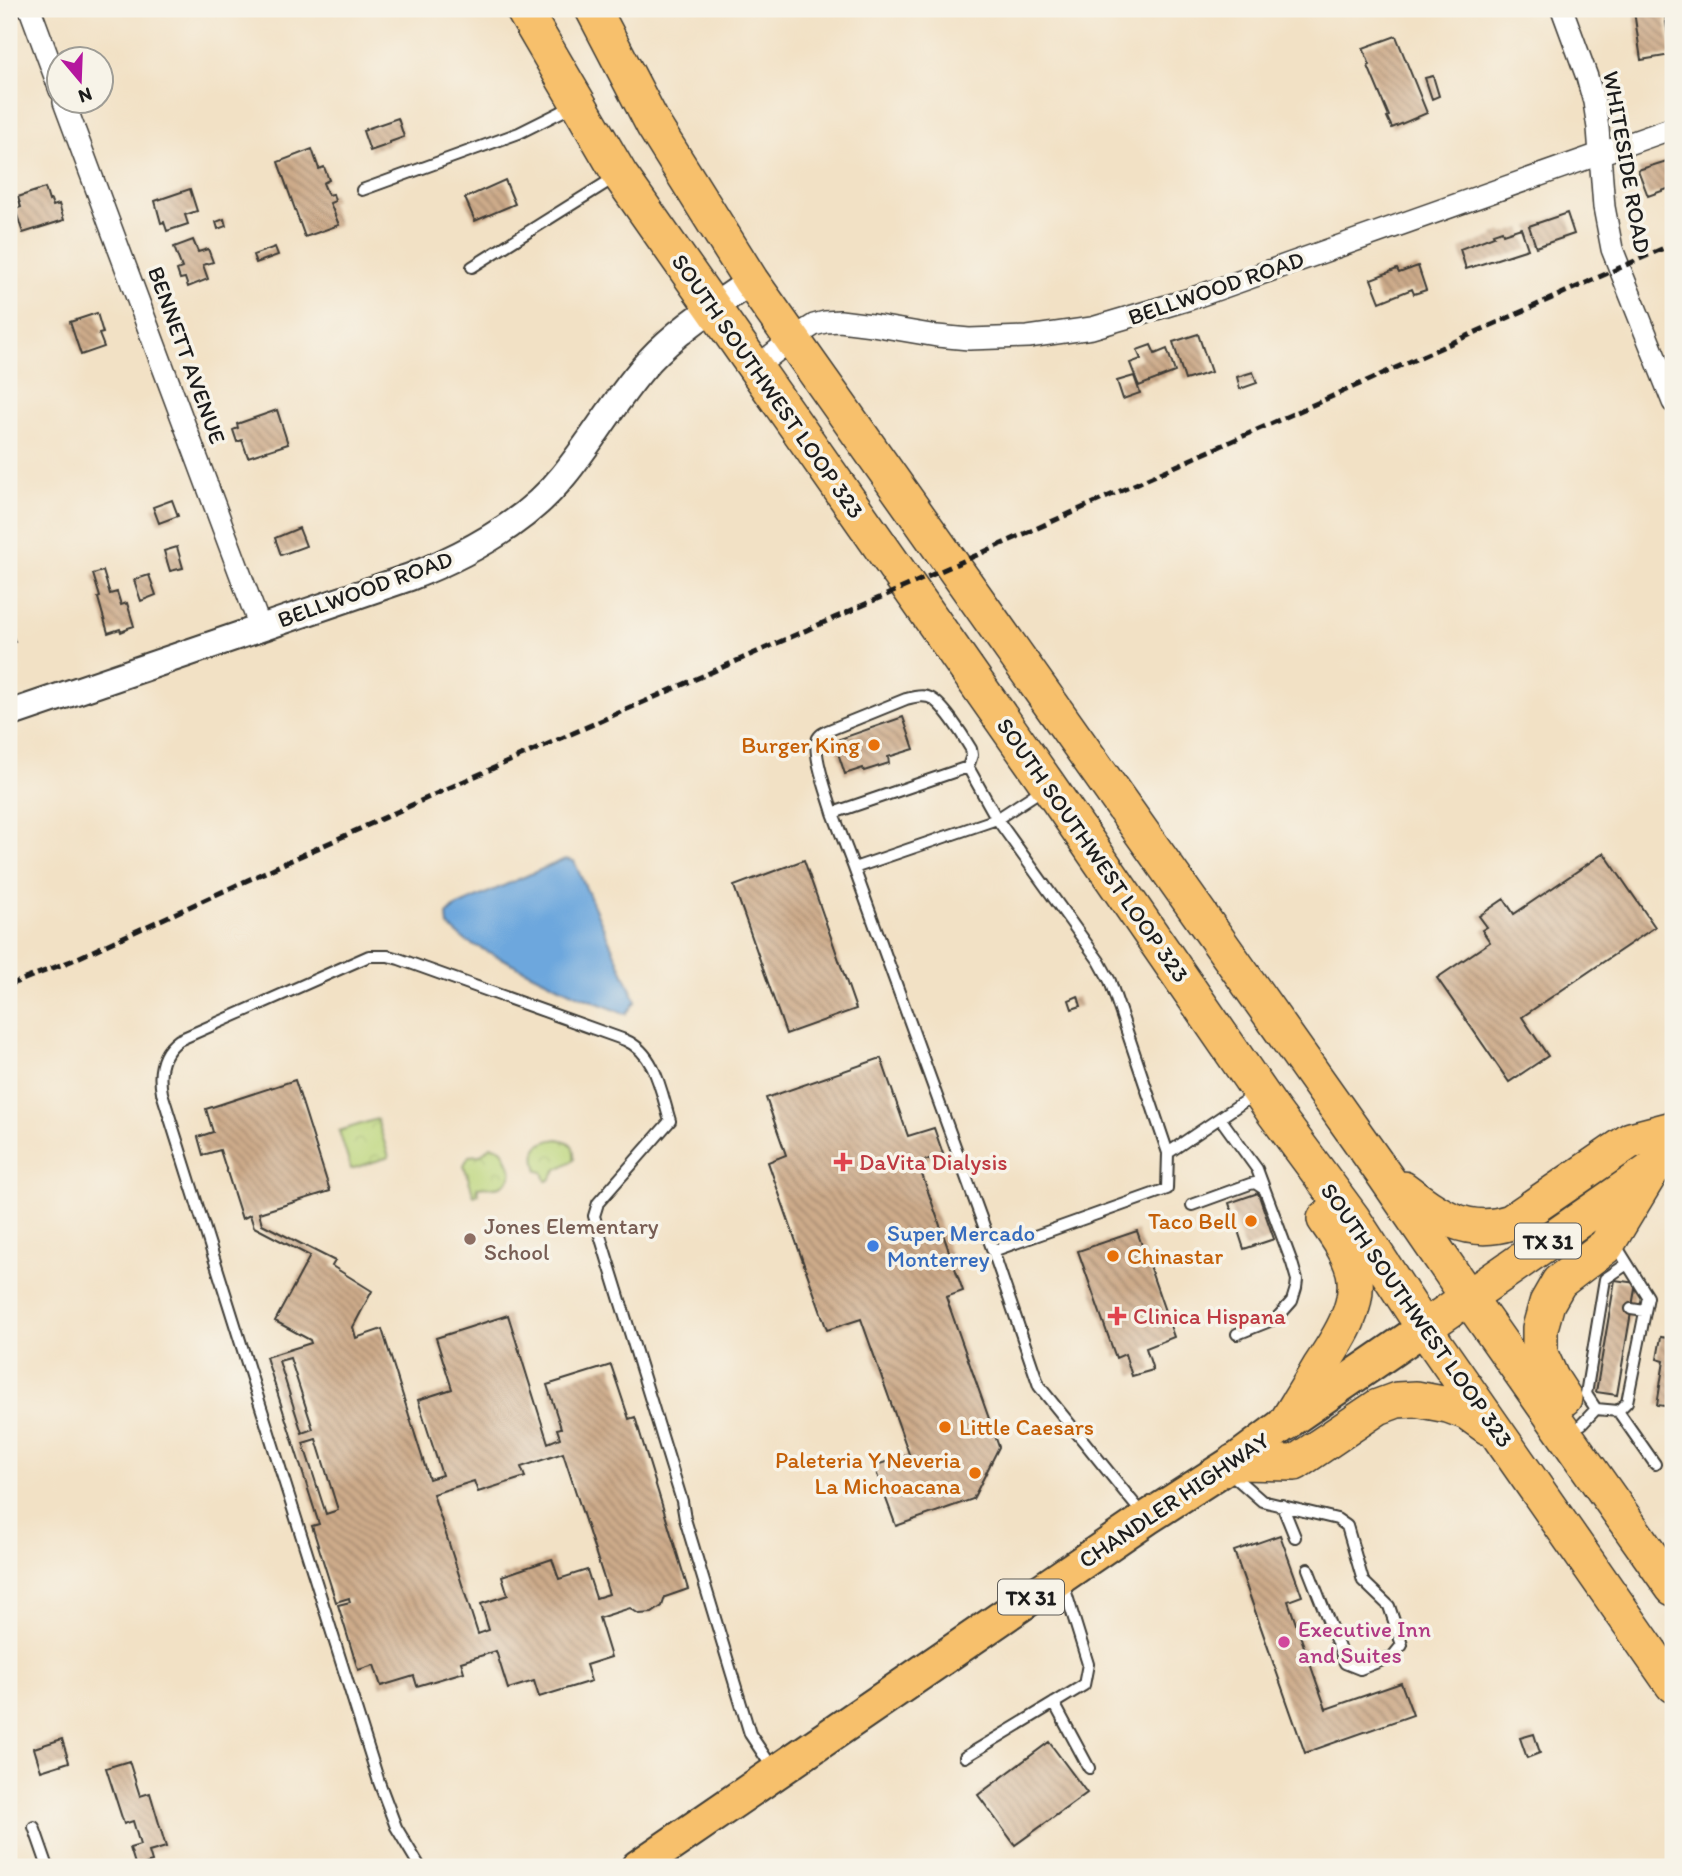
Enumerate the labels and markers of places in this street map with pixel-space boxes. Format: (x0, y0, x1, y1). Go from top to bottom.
place label: Burger King (741, 731, 860, 759)
marker: Burger King (866, 737, 882, 753)
place label: DaVita Dialysis (859, 1148, 1008, 1176)
marker: DaVita Dialysis (833, 1152, 853, 1172)
place label: Taco Bell (1148, 1207, 1237, 1235)
place label: Jones Elementary School (484, 1212, 659, 1266)
marker: Taco Bell (1243, 1213, 1259, 1229)
place label: Super Mercado Monterrey (887, 1219, 1035, 1273)
marker: Jones Elementary School (462, 1231, 478, 1247)
marker: Super Mercado Monterrey (865, 1238, 881, 1254)
place label: Chinastar (1127, 1242, 1224, 1270)
marker: Chinastar (1105, 1248, 1121, 1264)
place label: Clinica Hispana (1133, 1302, 1286, 1330)
marker: Clinica Hispana (1107, 1306, 1127, 1326)
place label: Little Caesars (959, 1413, 1094, 1441)
marker: Little Caesars (937, 1419, 953, 1435)
place label: Paleteria Y Neveria La Michoacana (775, 1446, 961, 1500)
marker: Paleteria Y Neveria La Michoacana (967, 1465, 983, 1481)
place label: Executive Inn and Suites (1298, 1615, 1431, 1669)
marker: Executive Inn and Suites (1276, 1634, 1292, 1650)

